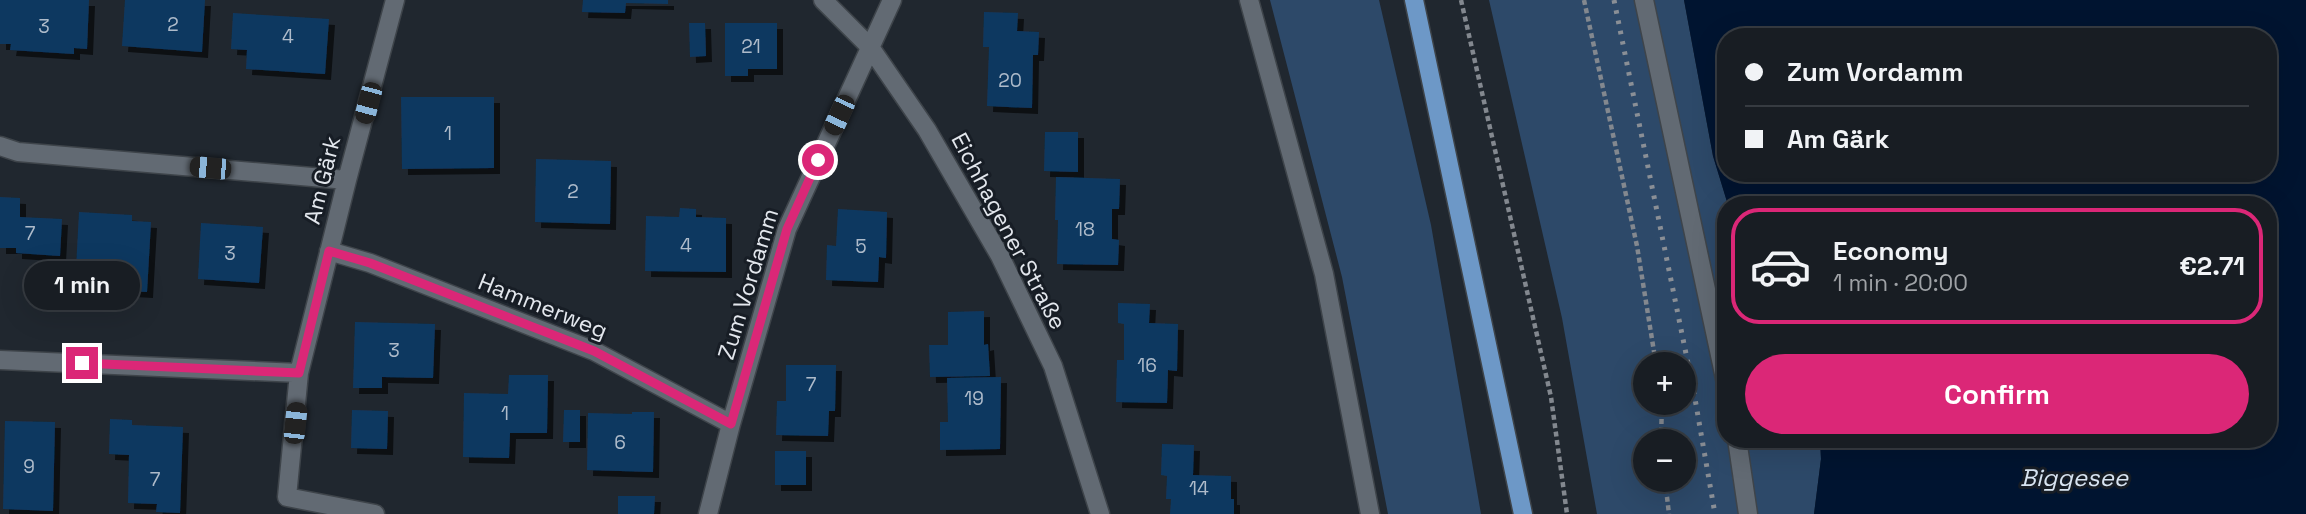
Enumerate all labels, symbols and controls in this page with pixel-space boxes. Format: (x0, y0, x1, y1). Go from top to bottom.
house number: 2 (167, 12, 179, 37)
house number: 3 (38, 14, 50, 39)
house number: 4 (282, 24, 294, 49)
house number: 21 (741, 34, 761, 59)
text: Zum Vordamm (1787, 55, 1963, 89)
house number: 20 (998, 68, 1022, 93)
car (353, 80, 384, 126)
car (821, 92, 858, 138)
house number: 1 (444, 121, 452, 146)
text: Am Gärk (1787, 122, 1890, 156)
street label: Eichhagener Straße (944, 128, 1074, 334)
street label: Am Gärk (297, 133, 347, 227)
route start (802, 144, 834, 176)
car (189, 156, 232, 180)
house number: 2 (567, 179, 579, 204)
street label: Zum Vordamm (711, 205, 785, 363)
house number: 18 (1075, 217, 1095, 242)
house number: 7 (25, 221, 36, 246)
house number: 4 (680, 233, 692, 258)
house number: 5 (855, 234, 867, 259)
text: Economy (1833, 234, 1949, 268)
icon: car (1749, 235, 1812, 298)
house number: 3 (224, 241, 236, 266)
text: €2.71 (2179, 249, 2245, 283)
callout: 1 min (24, 262, 140, 310)
street label: Hammerweg (474, 266, 612, 346)
text: 1 min · 20:00 (1833, 268, 1968, 298)
text: 1 min (54, 270, 110, 300)
house number: 3 (388, 338, 400, 363)
route end (66, 347, 98, 379)
map controls (1633, 352, 1696, 492)
button: + (1633, 352, 1696, 415)
house number: 16 (1137, 353, 1157, 378)
button: Confirm (1745, 354, 2249, 434)
house number: 7 (806, 372, 817, 397)
house number: 19 (964, 386, 984, 411)
car (283, 401, 308, 445)
house number: 1 (501, 401, 509, 426)
button: − (1633, 429, 1696, 492)
house number: 6 (614, 430, 626, 455)
house number: 9 (23, 454, 35, 479)
water label: Biggesee (2020, 462, 2129, 493)
house number: 7 (150, 467, 161, 492)
house number: 14 (1189, 476, 1209, 501)

